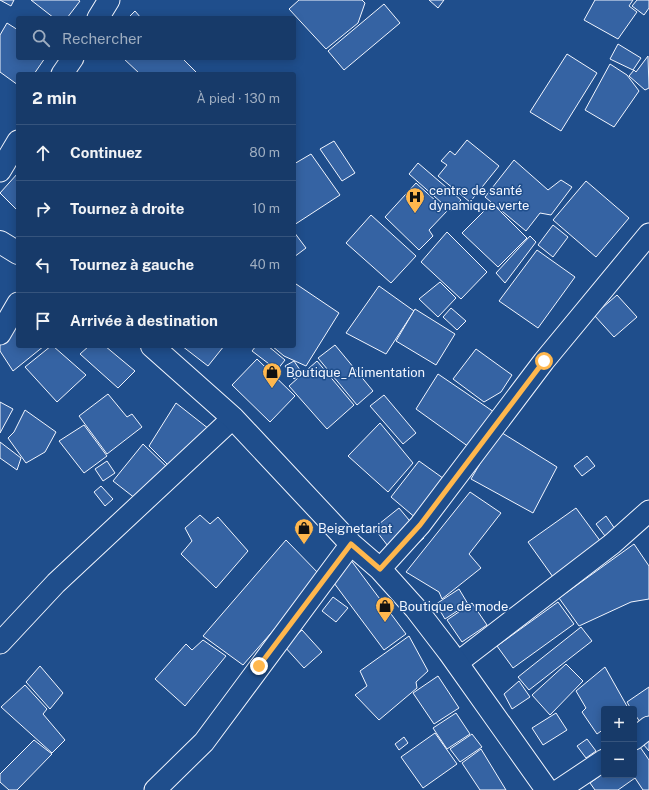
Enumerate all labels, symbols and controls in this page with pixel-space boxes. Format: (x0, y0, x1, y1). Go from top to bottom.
search box (16, 16, 296, 60)
icon: search (30, 27, 52, 49)
text: Rechercher (62, 30, 142, 47)
text: 2 min (32, 88, 77, 108)
text: À pied · 130 m (197, 91, 280, 106)
icon: ahead (32, 142, 54, 164)
text: Continuez (70, 144, 142, 161)
text: 80 m (249, 145, 280, 160)
place label: centre de santé dynamique verte (429, 183, 529, 213)
hospital icon: centre de santé dynamique verte (404, 186, 426, 214)
icon: right (32, 198, 54, 220)
text: Tournez à droite (70, 200, 184, 217)
text: 10 m (252, 201, 280, 216)
icon: left (32, 254, 54, 276)
text: Tournez à gauche (70, 256, 194, 273)
text: 40 m (249, 257, 280, 272)
icon: arrive (32, 310, 54, 332)
text: Arrivée à destination (70, 312, 218, 329)
route start (535, 352, 553, 370)
shop icon: Boutique_Alimentation (261, 361, 283, 389)
place label: Boutique_Alimentation (286, 365, 425, 380)
shop icon: Beignetariat (293, 517, 315, 545)
place label: Beignetariat (318, 521, 392, 536)
shop icon: Boutique de mode (374, 595, 396, 623)
place label: Boutique de mode (399, 599, 508, 614)
route end (250, 657, 268, 675)
map controls (601, 706, 637, 778)
button: + (601, 706, 637, 742)
button: − (601, 742, 637, 778)

